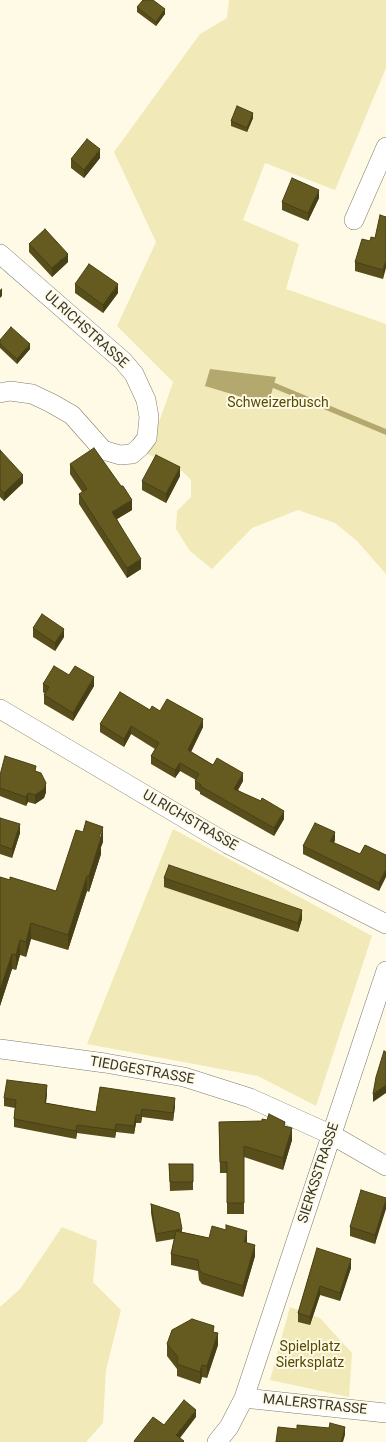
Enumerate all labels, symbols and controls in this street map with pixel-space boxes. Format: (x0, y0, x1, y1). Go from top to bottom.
street label: ULRICHSTRASSE (41, 288, 131, 372)
park label: Schweizerbusch (227, 395, 329, 411)
street label: ULRICHSTRASSE (139, 787, 241, 855)
street label: TIEDGESTRASSE (88, 1054, 196, 1088)
street label: SIERKSSTRASSE (295, 1121, 343, 1225)
park label: Spielplatz Sierksplatz (276, 1339, 344, 1372)
street label: MALERSTRASSE (262, 1391, 368, 1419)

